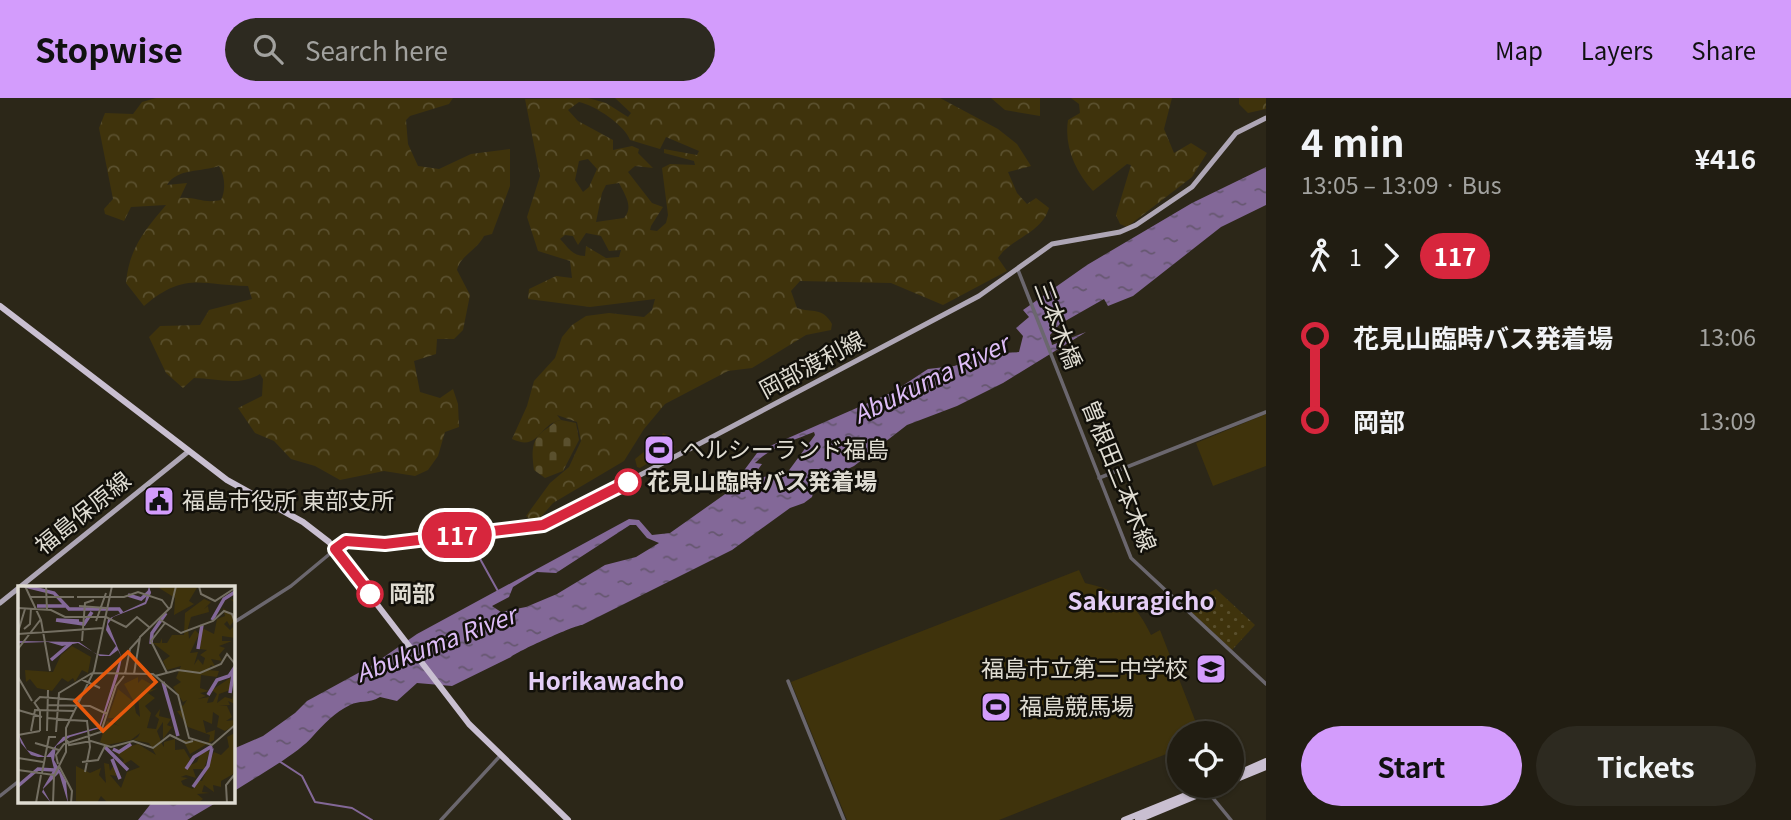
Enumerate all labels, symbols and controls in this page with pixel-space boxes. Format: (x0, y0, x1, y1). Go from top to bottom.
search box (225, 18, 715, 81)
text: Stopwise (35, 25, 183, 73)
icon: search (249, 30, 287, 68)
text: Search here (305, 31, 448, 68)
text: Map (1495, 32, 1543, 67)
text: Layers (1581, 32, 1653, 67)
text: Share (1691, 32, 1756, 67)
text: 4 min (1301, 113, 1405, 168)
text: ¥416 (1695, 139, 1756, 176)
text: 13:05 – 13:09 · Bus (1301, 167, 1502, 201)
icon: walk (1301, 237, 1339, 275)
icon: forward (1372, 237, 1410, 275)
text: 117 (1434, 238, 1476, 273)
text: 1 (1349, 239, 1362, 273)
street label: 三本木橋 (1028, 275, 1092, 373)
text: 花見山臨時バス発着場 (1353, 318, 1613, 355)
text: 13:06 (1699, 319, 1756, 353)
street label: 岡部渡利線 (752, 321, 870, 405)
water label: Abukuma River (846, 323, 1017, 431)
street label: 曽根田三本木線 (1075, 394, 1167, 556)
text: 岡部 (1353, 402, 1405, 439)
text: 13:09 (1699, 403, 1756, 437)
place label: ヘルシーランド福島 (682, 431, 889, 465)
sports icon: ヘルシーランド福島 (642, 433, 676, 467)
street label: 福島保原線 (26, 462, 137, 561)
place label: 花見山臨時バス発着場 (647, 463, 877, 497)
marker: 花見山臨時バス発着場 (615, 469, 641, 495)
place label: 福島市役所 東部支所 (182, 482, 394, 516)
public building icon: 福島市役所 東部支所 (142, 484, 176, 518)
line badge: 117 (417, 512, 497, 558)
text: 117 (436, 517, 478, 552)
place label: 岡部 (389, 575, 435, 609)
marker: 岡部 (357, 581, 383, 607)
district label: Sakuragicho (1068, 582, 1214, 617)
inset map (18, 586, 234, 802)
water label: Abukuma River (350, 595, 524, 689)
place label: 福島市立第二中学校 (981, 650, 1188, 684)
school or university icon: 福島市立第二中学校 (1194, 652, 1228, 686)
district label: Horikawacho (528, 662, 684, 697)
place label: 福島競馬場 (1019, 688, 1134, 722)
sports icon: 福島競馬場 (979, 690, 1013, 724)
map controls (1167, 721, 1244, 798)
button: locate (1167, 721, 1244, 798)
button: Start (1301, 726, 1522, 806)
button: Tickets (1536, 726, 1756, 806)

